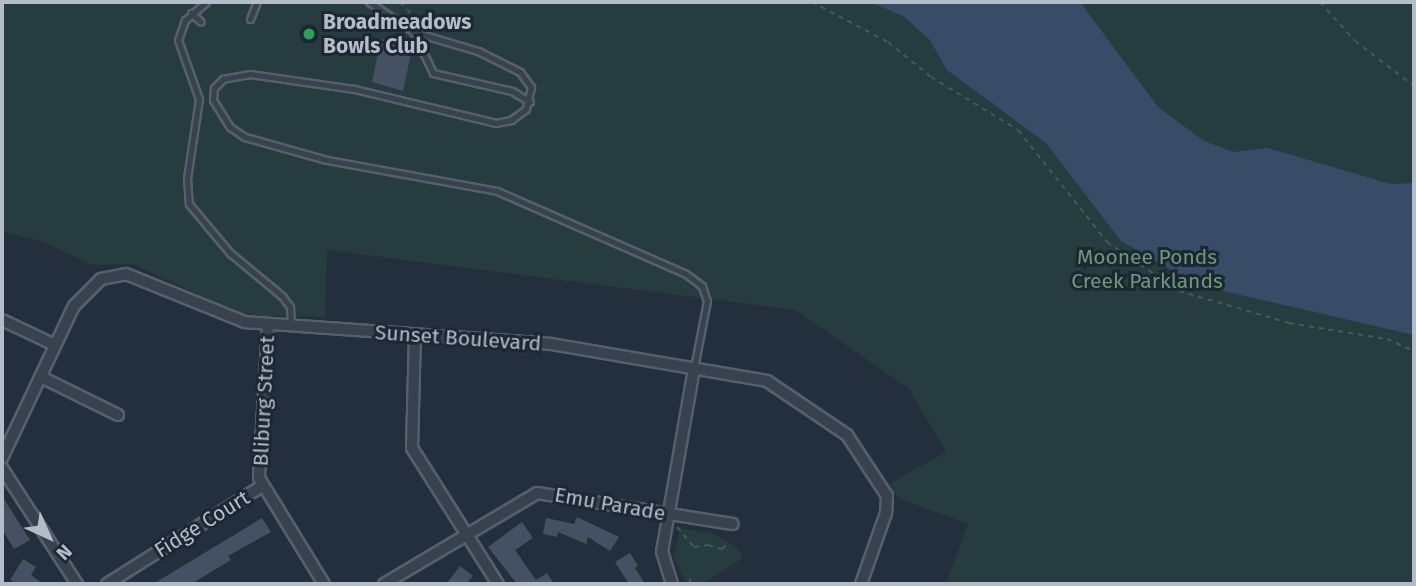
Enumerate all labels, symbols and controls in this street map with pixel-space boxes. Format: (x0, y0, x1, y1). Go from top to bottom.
place label: Broadmeadows Bowls Club (323, 9, 471, 59)
marker: Broadmeadows Bowls Club (301, 26, 317, 42)
park label: Moonee Ponds Creek Parklands (1071, 244, 1223, 294)
street label: Sunset Boulevard (374, 320, 542, 356)
street label: Bliburg Street (248, 335, 280, 467)
street label: Emu Parade (553, 482, 667, 526)
street label: Fidge Court (150, 485, 254, 563)
north arrow (14, 502, 84, 572)
text: N (52, 540, 77, 565)

